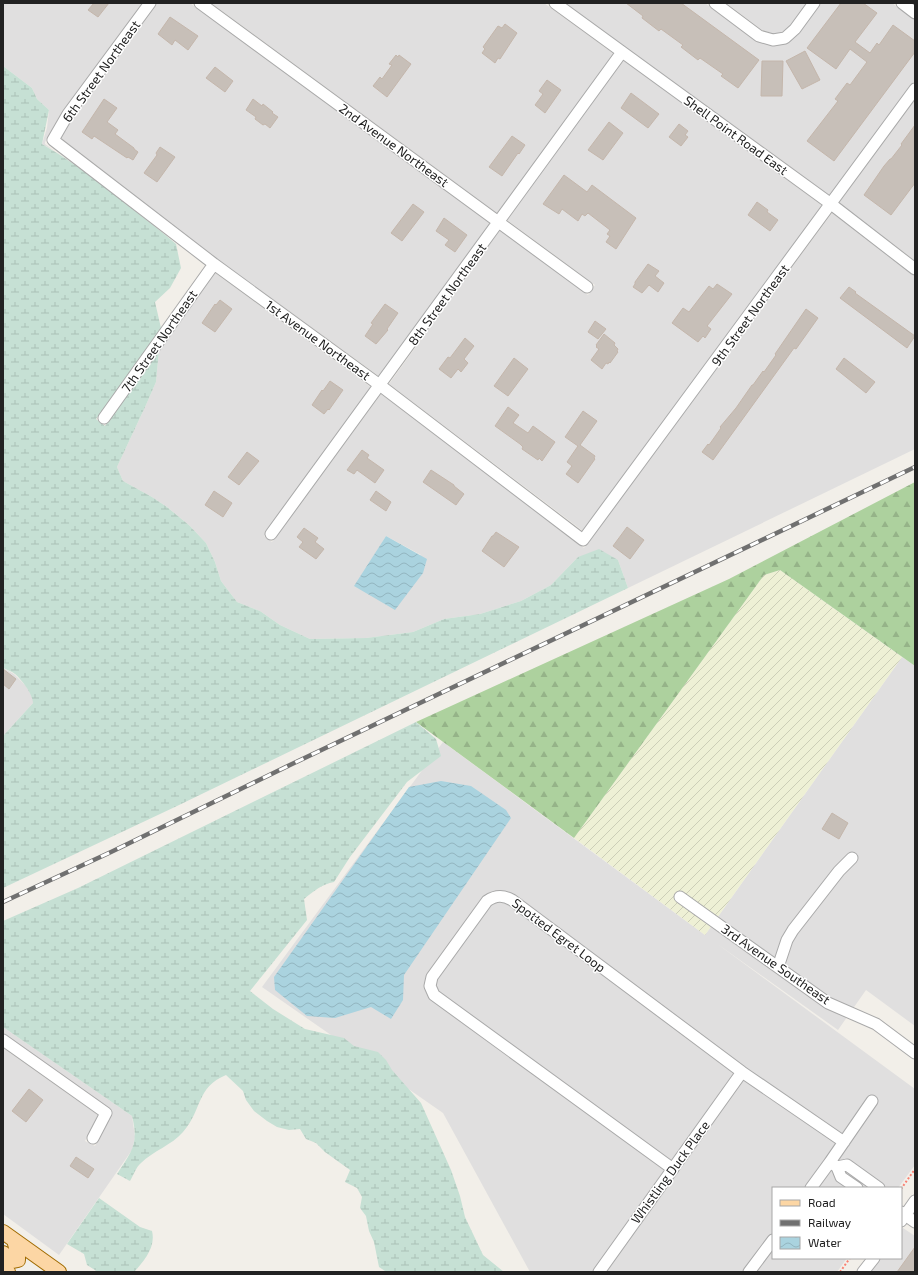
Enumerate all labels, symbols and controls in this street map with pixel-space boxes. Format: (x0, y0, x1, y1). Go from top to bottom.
street label: 6th Street Northeast (59, 17, 143, 125)
street label: Shell Point Road East (681, 92, 791, 178)
street label: 2nd Avenue Northeast (336, 100, 452, 190)
street label: 8th Street Northeast (405, 240, 489, 348)
street label: 9th Street Northeast (708, 261, 792, 369)
street label: 7th Street Northeast (118, 287, 200, 395)
street label: 1st Avenue Northeast (262, 297, 374, 383)
street label: Spotted Egret Loop (509, 895, 609, 975)
street label: 3rd Avenue Southeast (719, 920, 833, 1008)
street label: Whistling Duck Place (627, 1117, 713, 1227)
legend (772, 1187, 902, 1259)
text: Road (808, 1195, 836, 1209)
text: Railway (808, 1215, 852, 1229)
text: Water (808, 1235, 842, 1249)

